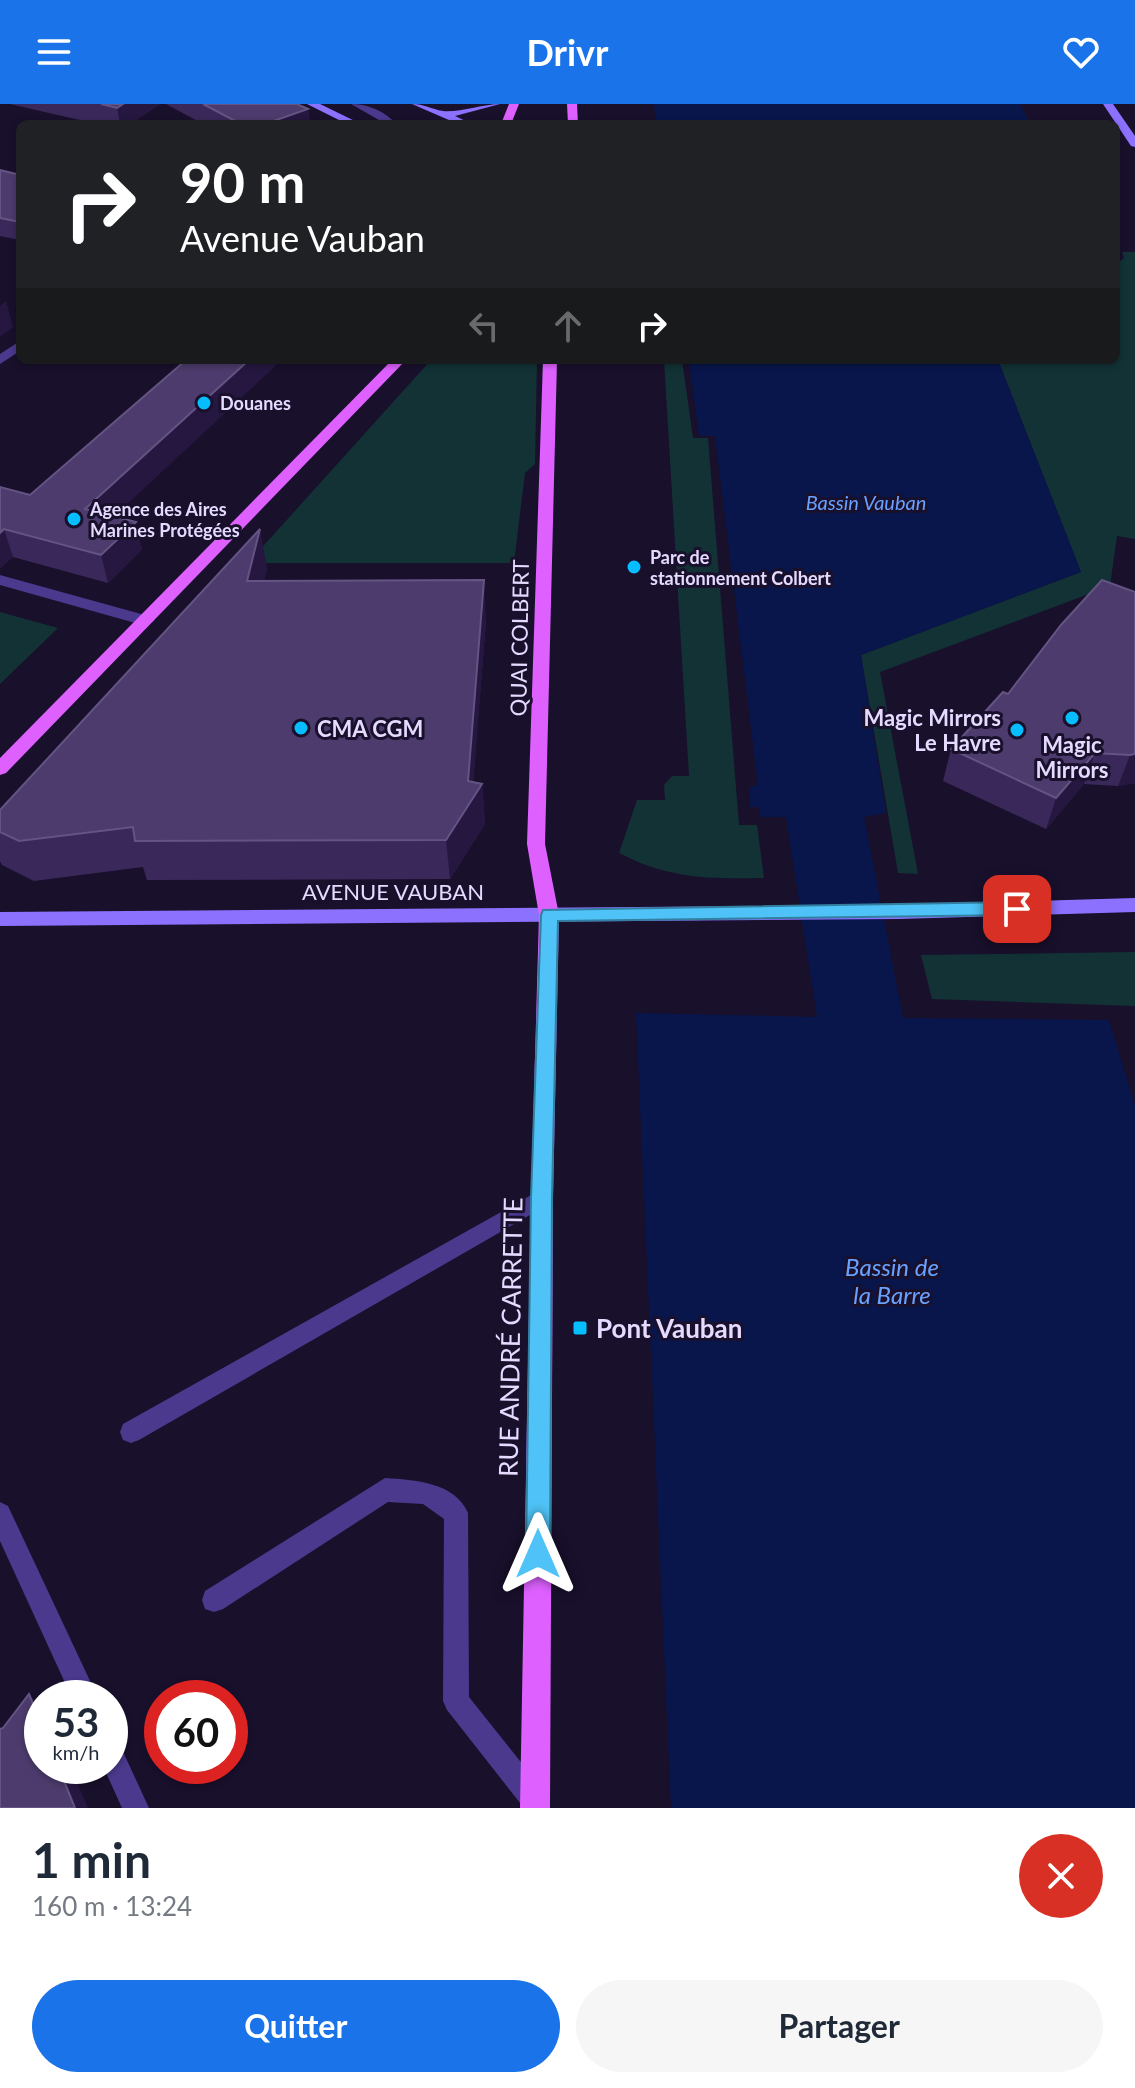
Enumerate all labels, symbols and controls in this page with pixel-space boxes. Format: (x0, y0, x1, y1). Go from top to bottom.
icon: menu (32, 30, 76, 74)
text: Drivr (526, 30, 609, 74)
icon: heart (1059, 30, 1103, 74)
text: 90 m (180, 148, 305, 215)
icon: right (48, 152, 152, 256)
text: Avenue Vauban (180, 216, 425, 260)
icon: left (462, 304, 506, 348)
icon: ahead (546, 304, 590, 348)
icon: right (630, 304, 674, 348)
place label: Douanes (220, 392, 291, 414)
marker: Douanes (195, 394, 213, 412)
water label: Bassin Vauban (806, 490, 926, 514)
place label: Agence des Aires Marines Protégées (89, 498, 240, 541)
marker: Agence des Aires Marines Protégées (65, 510, 83, 528)
place label: Parc de stationnement Colbert (650, 546, 831, 589)
marker: Parc de stationnement Colbert (625, 558, 643, 576)
street label: QUAI COLBERT (504, 559, 534, 717)
place label: Magic Mirrors Le Havre (863, 704, 1001, 756)
marker: Magic Mirrors (1063, 709, 1081, 727)
place label: CMA CGM (317, 715, 423, 742)
marker: CMA CGM (292, 719, 310, 737)
marker: Magic Mirrors Le Havre (1008, 721, 1026, 739)
place label: Magic Mirrors (1036, 731, 1108, 783)
pin (983, 875, 1051, 943)
street label: AVENUE VAUBAN (302, 878, 484, 905)
icon: arrive (995, 887, 1039, 931)
street label: RUE ANDRÉ CARRETTE (492, 1197, 528, 1477)
water label: Bassin de la Barre (845, 1252, 939, 1309)
place label: Pont Vauban (596, 1312, 742, 1344)
marker: Pont Vauban (571, 1319, 589, 1337)
position arrow (496, 1512, 580, 1596)
speed limit sign: 60 (144, 1680, 248, 1784)
text: 53 (53, 1698, 99, 1746)
text: km/h (53, 1740, 99, 1764)
text: 1 min (32, 1831, 151, 1888)
button: close (1019, 1834, 1103, 1918)
text: 160 m · 13:24 (32, 1890, 192, 1922)
button: Quitter (32, 1980, 560, 2072)
button: Partager (576, 1980, 1103, 2072)

